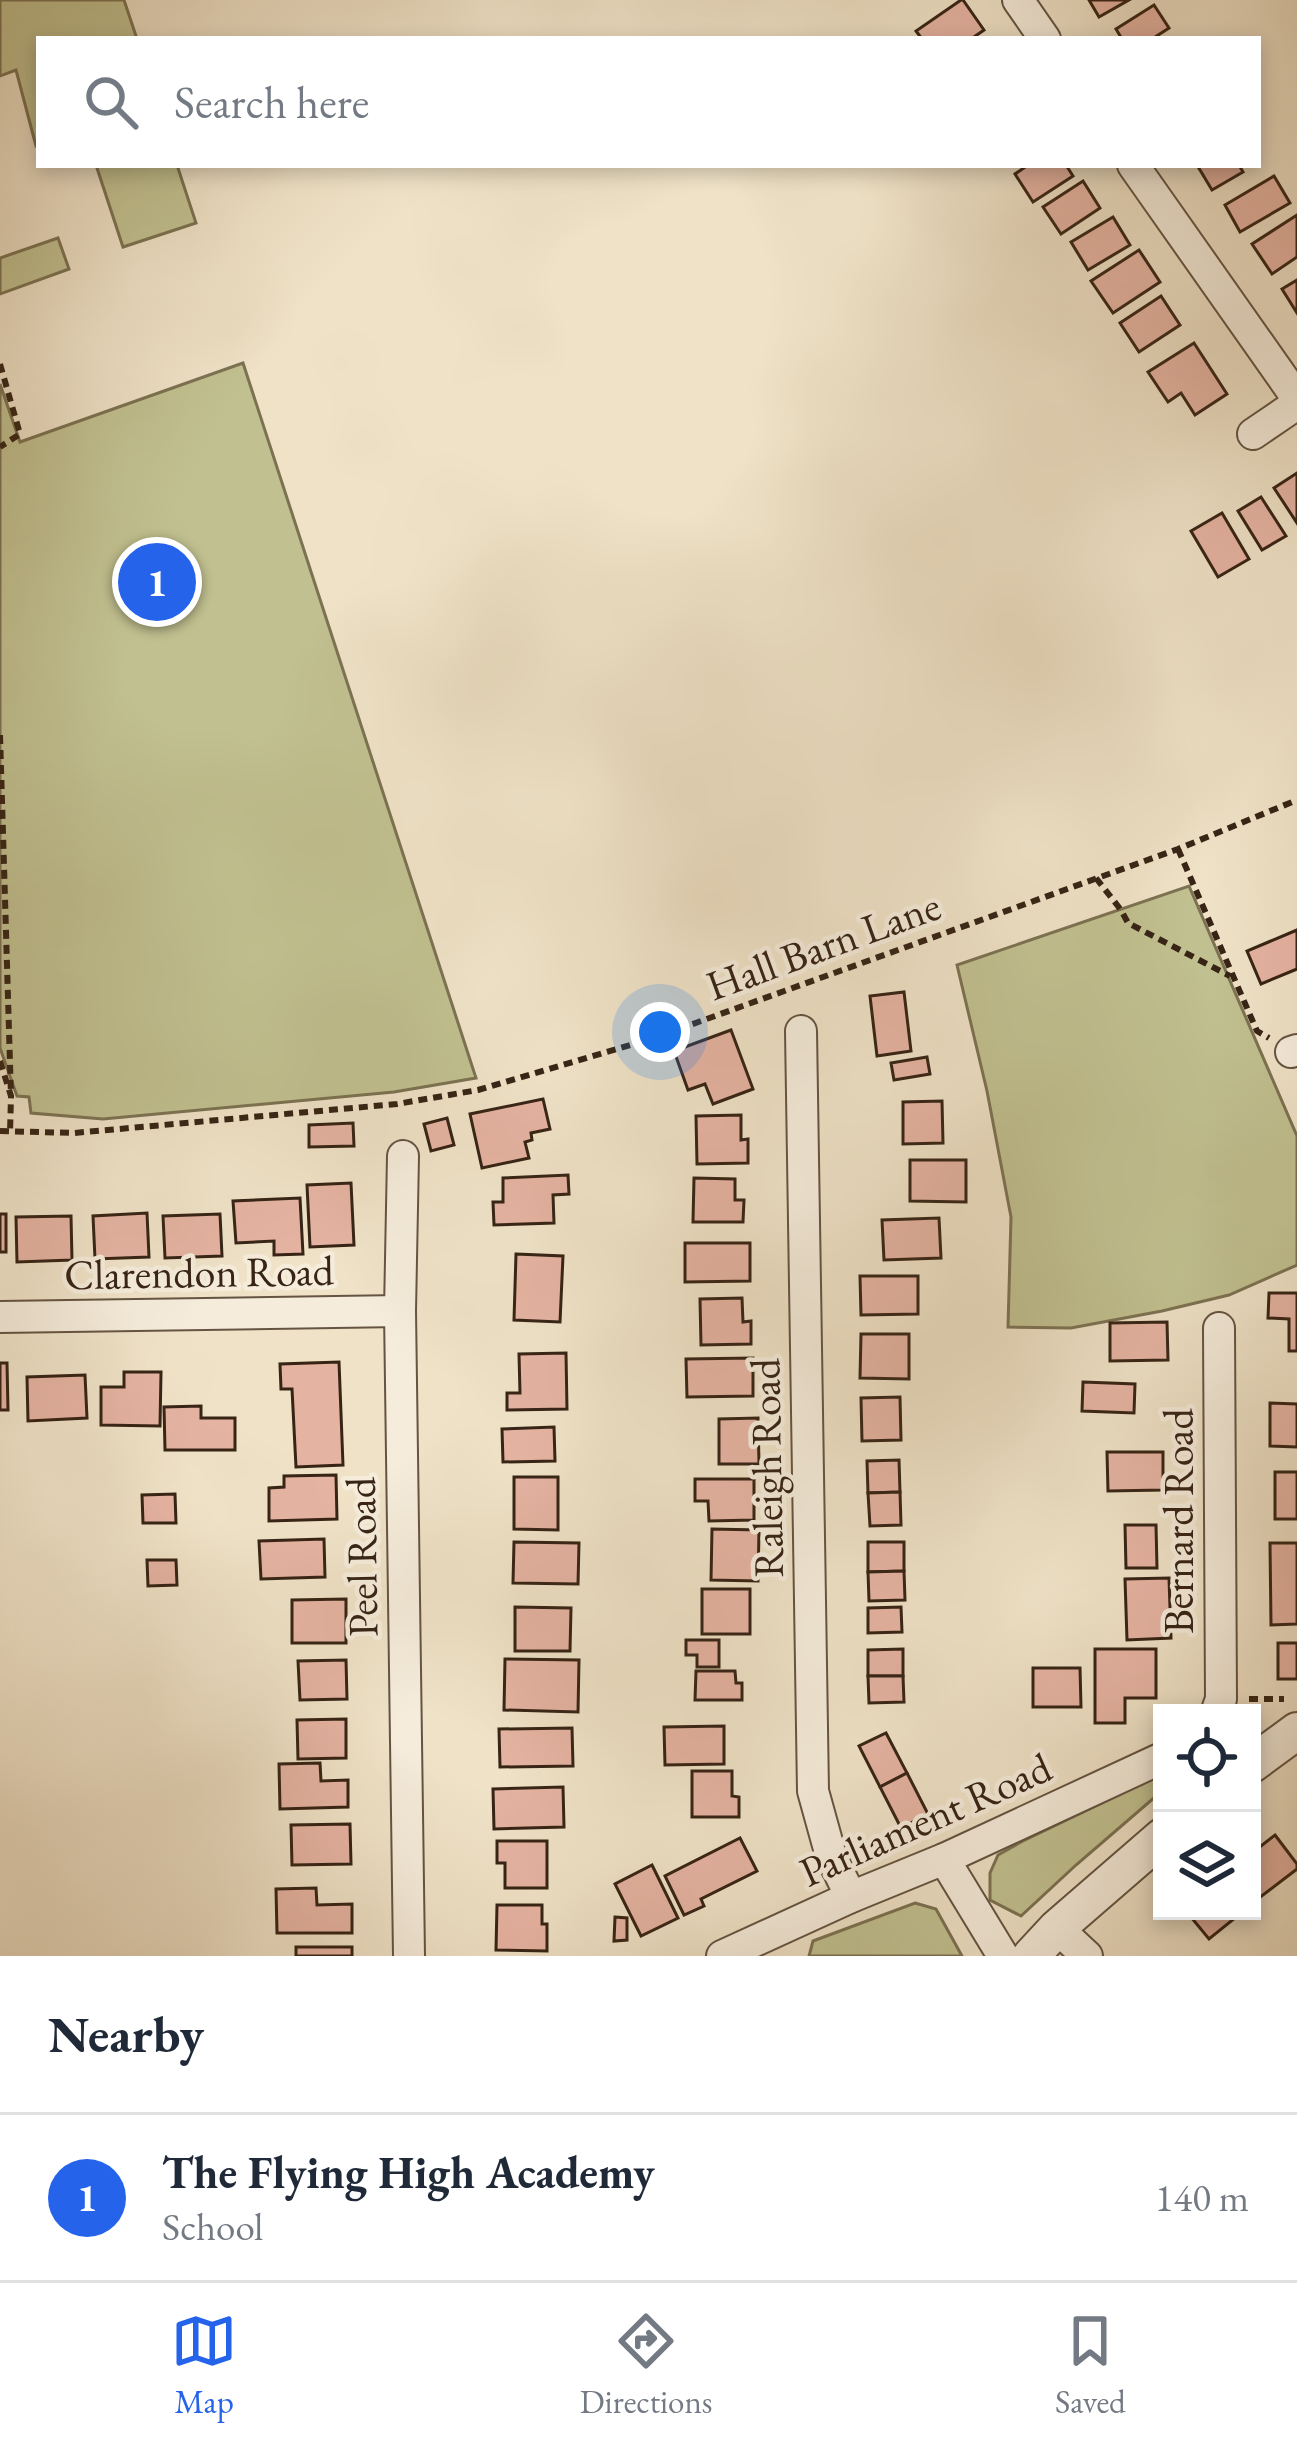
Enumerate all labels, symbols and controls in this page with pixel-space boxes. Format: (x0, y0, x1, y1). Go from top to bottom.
search box (36, 36, 1261, 168)
icon: search (78, 69, 144, 135)
text: Search here (174, 73, 369, 131)
pin: 1 (118, 537, 196, 627)
street label: Hall Barn Lane (699, 878, 948, 1013)
your location (630, 1002, 690, 1062)
street label: Clarendon Road (64, 1243, 335, 1302)
street label: Raleigh Road (737, 1357, 796, 1578)
street label: Bernard Road (1151, 1407, 1206, 1634)
street label: Peel Road (333, 1476, 390, 1637)
map controls (1153, 1704, 1261, 1920)
button: locate (1153, 1704, 1261, 1812)
street label: Parliament Road (791, 1739, 1060, 1899)
button: layers (1153, 1812, 1261, 1920)
text: Nearby (48, 2001, 204, 2067)
text: The Flying High Academy (162, 2143, 655, 2201)
text: 1 (77, 2172, 97, 2223)
text: 140 m (1155, 2172, 1249, 2223)
text: School (162, 2201, 263, 2252)
tab: Map (171, 2308, 237, 2423)
tab: Directions (580, 2308, 713, 2423)
tab: Saved (1055, 2308, 1126, 2423)

